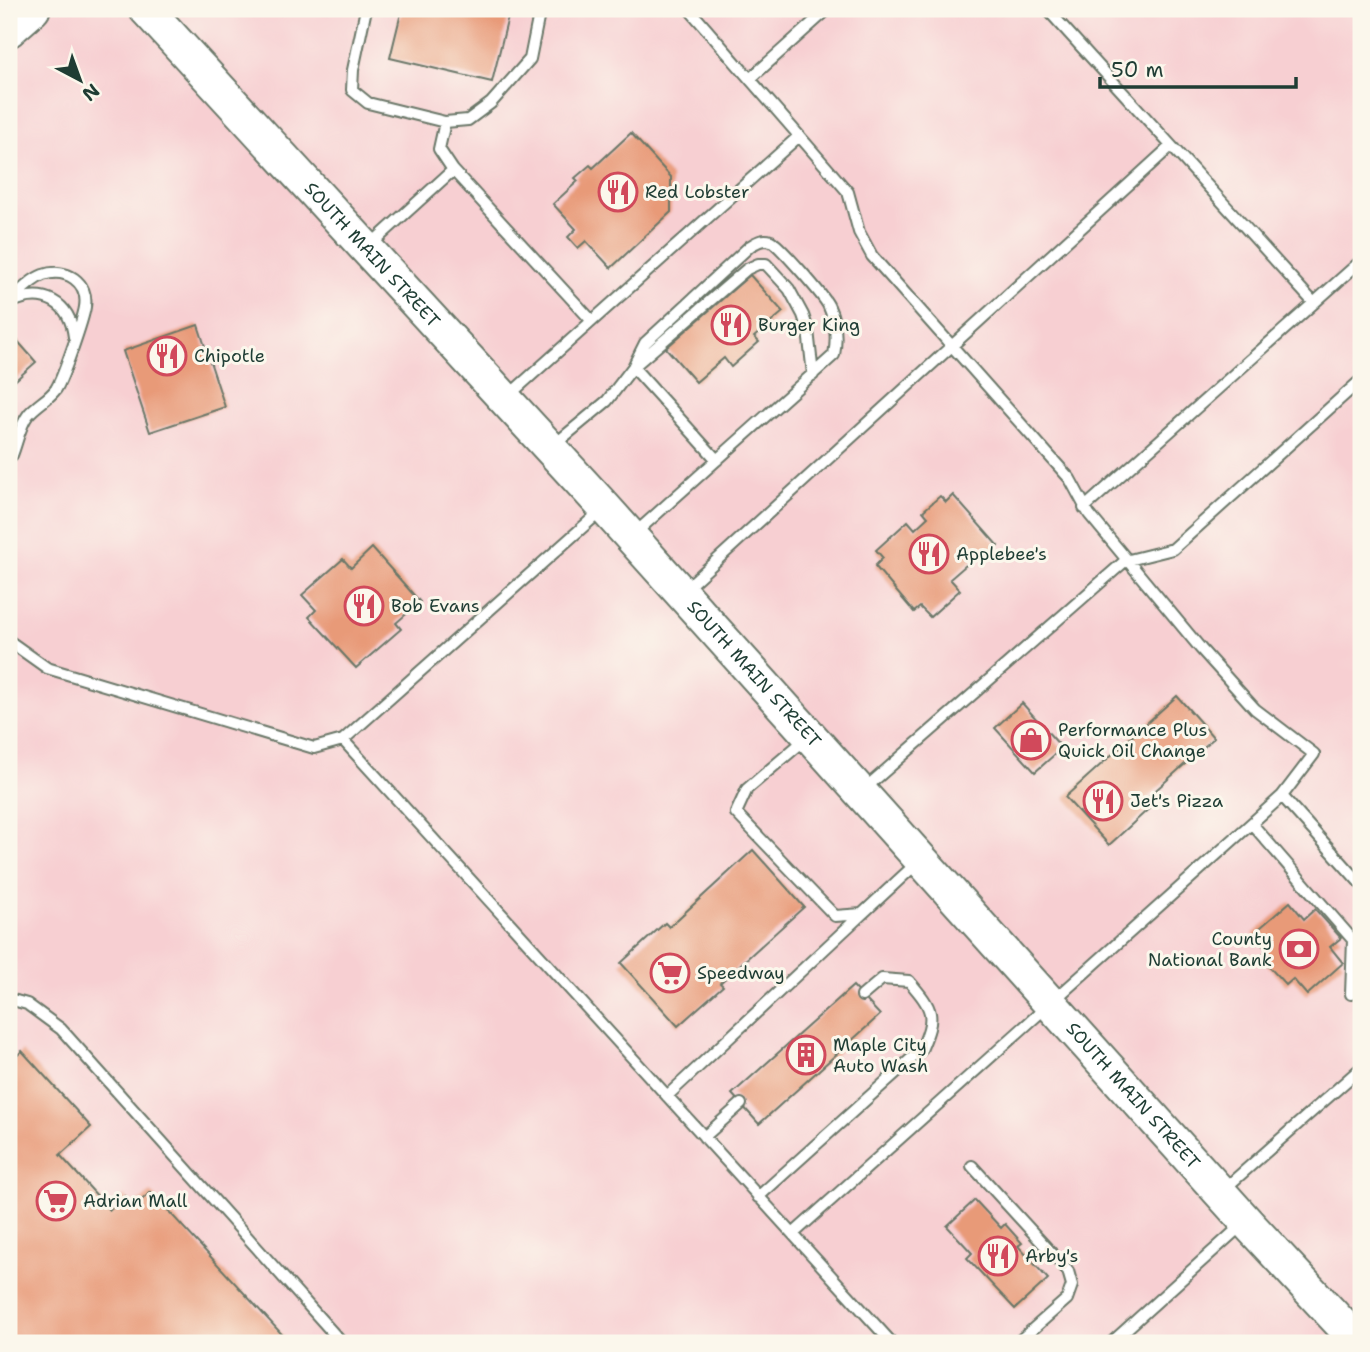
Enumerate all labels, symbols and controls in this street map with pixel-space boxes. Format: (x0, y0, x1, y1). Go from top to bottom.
north arrow (46, 46, 116, 116)
scale bar (1100, 46, 1296, 90)
text: 50 m (1111, 56, 1164, 84)
text: N (77, 78, 105, 107)
restaurant icon: Red Lobster (597, 171, 639, 213)
street label: SOUTH MAIN STREET (299, 177, 445, 333)
place label: Red Lobster (645, 180, 749, 204)
restaurant icon: Burger King (710, 304, 752, 346)
place label: Burger King (758, 313, 860, 337)
restaurant icon: Chipotle (146, 335, 188, 377)
place label: Chipotle (194, 344, 265, 368)
restaurant icon: Applebee's (908, 533, 950, 575)
place label: Applebee's (956, 542, 1047, 566)
restaurant icon: Bob Evans (343, 585, 385, 627)
place label: Bob Evans (391, 594, 480, 618)
street label: SOUTH MAIN STREET (682, 595, 826, 752)
place label: Performance Plus Quick Oil Change (1058, 718, 1207, 763)
shop icon: Performance Plus Quick Oil Change (1010, 719, 1052, 761)
restaurant icon: Jet's Pizza (1082, 780, 1124, 822)
place label: Jet's Pizza (1130, 789, 1223, 813)
place label: County National Bank (1148, 927, 1272, 972)
bank icon: County National Bank (1278, 928, 1320, 970)
supermarket icon: Speedway (649, 952, 691, 994)
place label: Speedway (697, 961, 785, 985)
street label: SOUTH MAIN STREET (1061, 1017, 1205, 1174)
place label: Maple City Auto Wash (833, 1033, 928, 1078)
building icon: Maple City Auto Wash (785, 1034, 827, 1076)
supermarket icon: Adrian Mall (35, 1180, 77, 1222)
place label: Adrian Mall (83, 1189, 188, 1213)
restaurant icon: Arby's (977, 1235, 1019, 1277)
place label: Arby's (1025, 1244, 1078, 1268)

